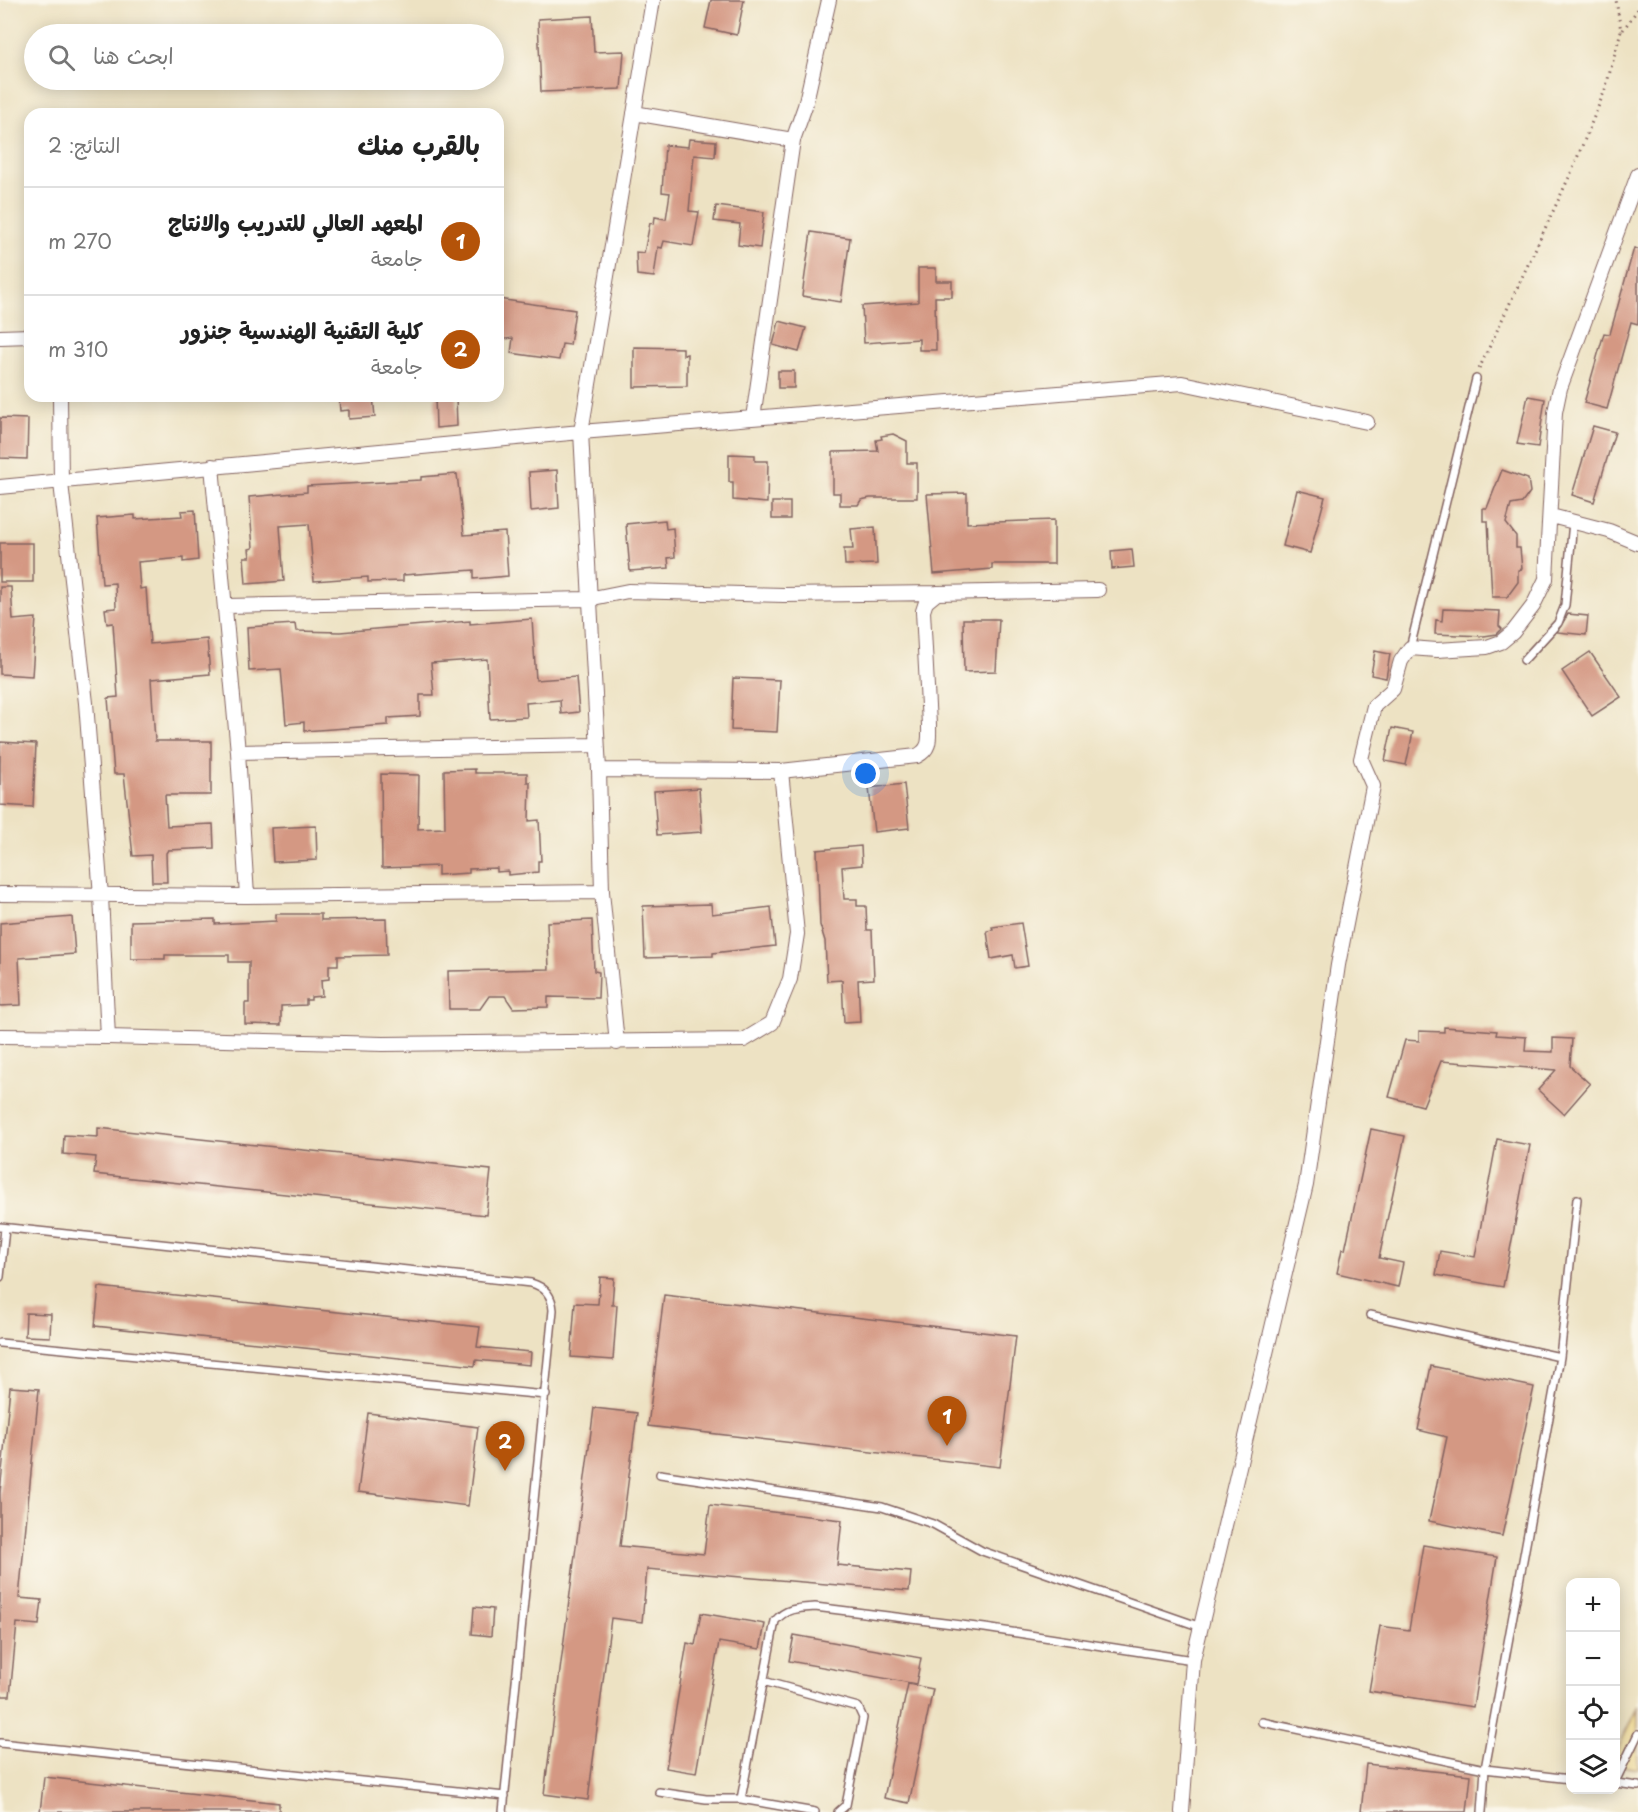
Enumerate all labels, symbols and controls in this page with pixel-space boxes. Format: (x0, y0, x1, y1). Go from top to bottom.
search box (24, 24, 504, 90)
text: ابحث هنا (93, 38, 174, 71)
icon: search (45, 41, 78, 74)
text: بالقرب منك (358, 125, 480, 164)
text: النتائج: 2 (48, 130, 121, 160)
text: المعهد العالي للتدريب والانتاج (168, 205, 423, 238)
text: 270 m (48, 226, 112, 256)
text: 1 (456, 226, 465, 256)
text: جامعة (371, 243, 423, 273)
text: كلية التقنية الهندسية جنزور (181, 313, 423, 346)
text: 310 m (48, 334, 108, 364)
text: 2 (453, 334, 468, 364)
text: جامعة (371, 351, 423, 381)
your location (851, 759, 880, 788)
pin: 1 (928, 1396, 966, 1446)
pin: 2 (486, 1422, 524, 1471)
map controls (1566, 1578, 1620, 1794)
button: + (1566, 1578, 1620, 1632)
button: − (1566, 1632, 1620, 1686)
button: locate (1566, 1686, 1620, 1740)
button: layers (1566, 1740, 1620, 1794)

